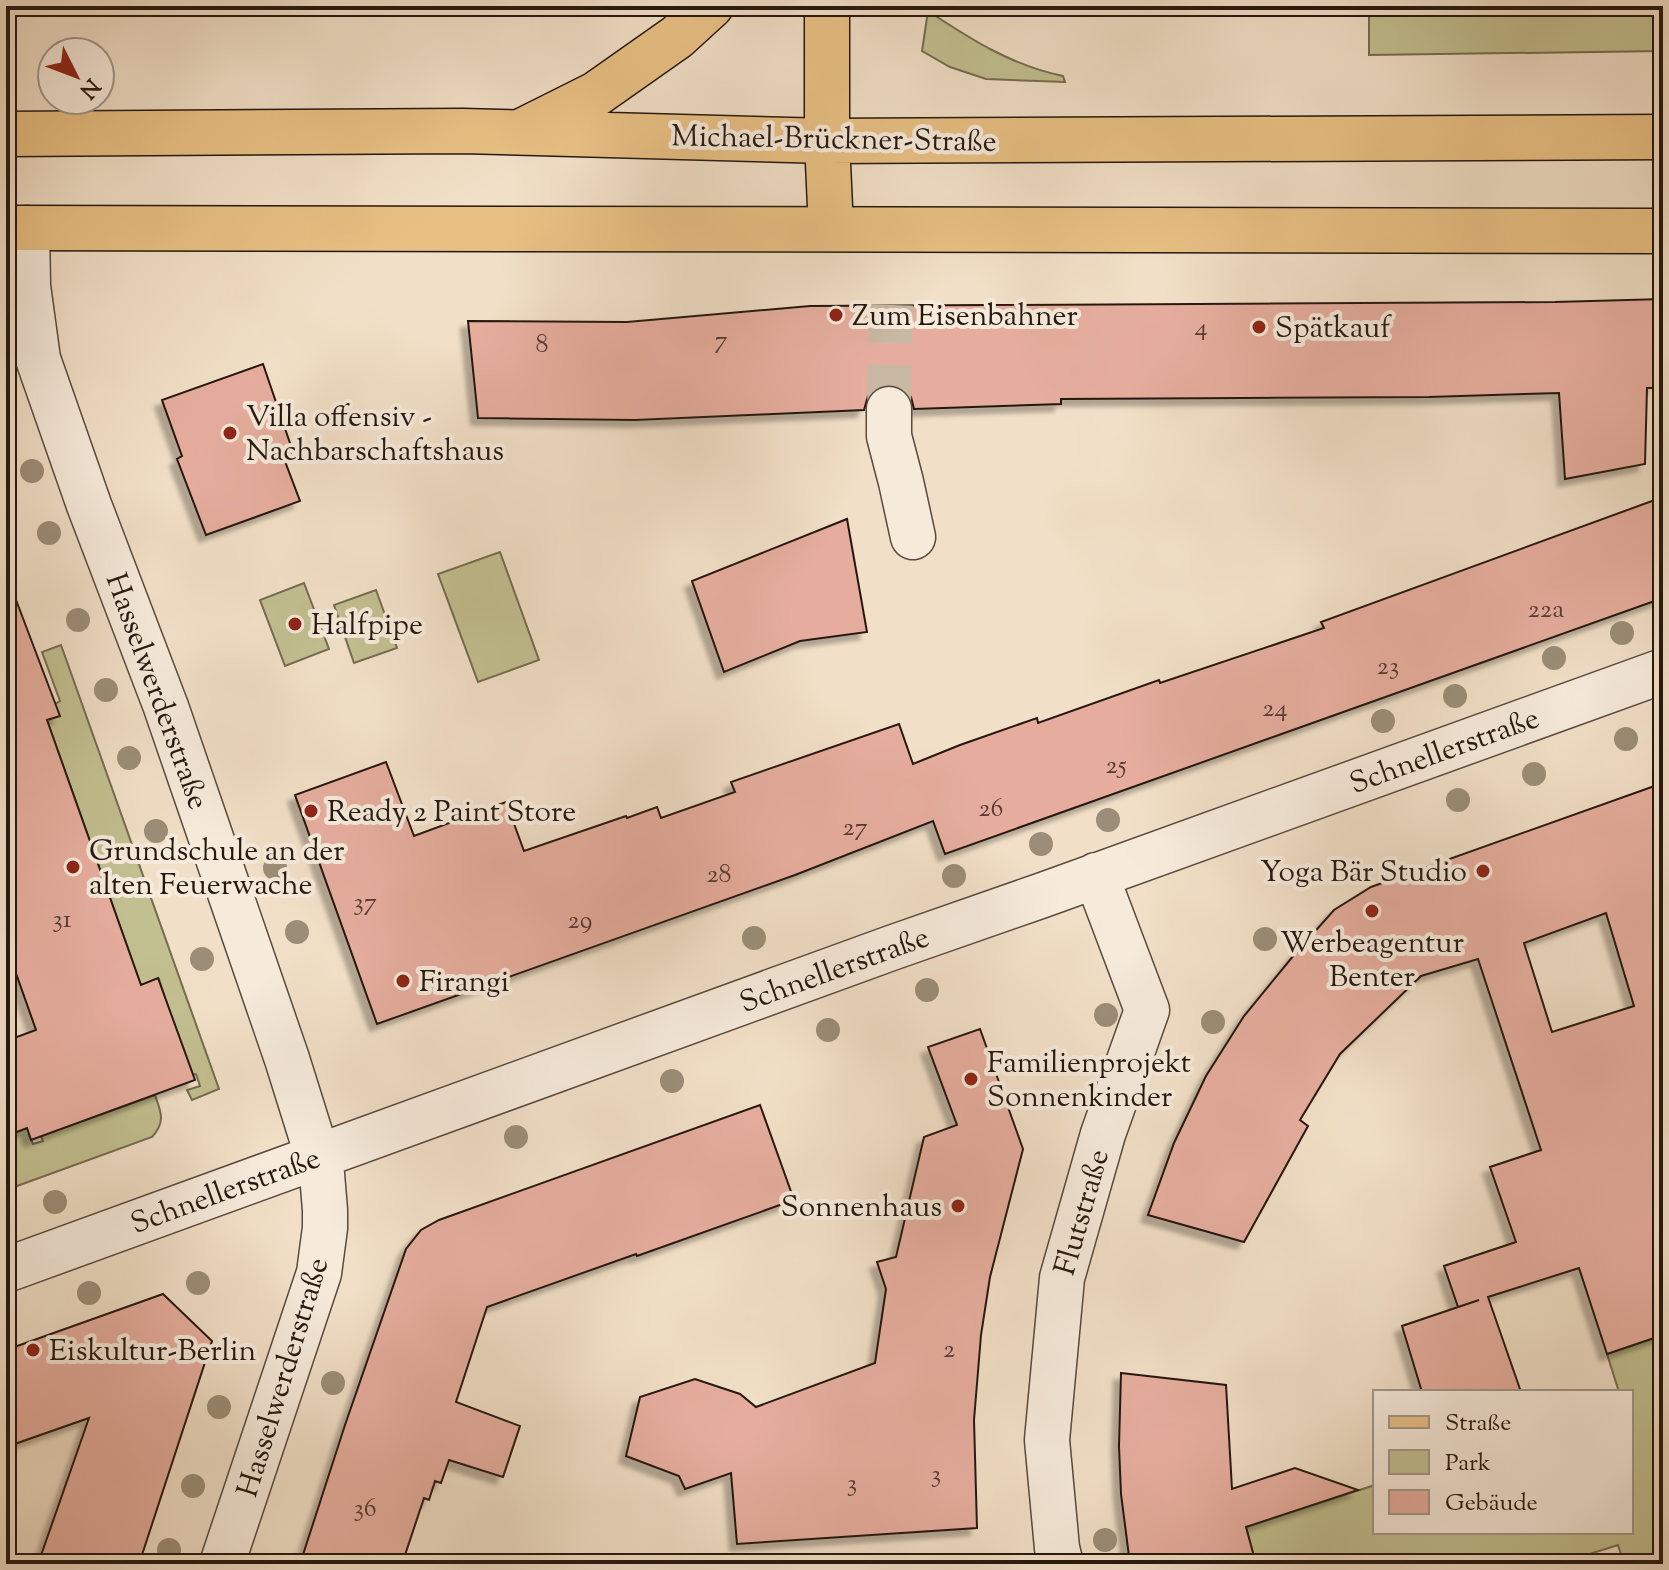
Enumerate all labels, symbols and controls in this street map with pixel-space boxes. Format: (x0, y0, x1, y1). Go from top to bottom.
north arrow (36, 36, 116, 116)
text: N (71, 70, 106, 105)
street label: Michael-Brückner-Straße (671, 116, 997, 165)
place label: Zum Eisenbahner (852, 296, 1078, 339)
marker: Zum Eisenbahner (827, 306, 845, 324)
place label: Spätkauf (1275, 308, 1392, 351)
house number: 4 (1194, 310, 1208, 347)
marker: Spätkauf (1250, 318, 1268, 336)
house number: 7 (714, 323, 728, 360)
house number: 8 (535, 327, 549, 364)
place label: Villa offensiv - Nachbarschaftshaus (246, 397, 504, 474)
marker: Villa offensiv - Nachbarschaftshaus (221, 424, 239, 442)
street label: Hasselwerderstraße (93, 568, 218, 816)
house number: 22a (1528, 592, 1564, 629)
place label: Halfpipe (311, 605, 423, 648)
marker: Halfpipe (286, 615, 304, 633)
house number: 23 (1377, 649, 1399, 686)
house number: 24 (1262, 691, 1288, 728)
street label: Schnellerstraße (1344, 698, 1546, 807)
house number: 25 (1105, 748, 1127, 785)
house number: 26 (978, 791, 1004, 828)
place label: Ready 2 Paint Store (327, 792, 576, 835)
marker: Ready 2 Paint Store (302, 802, 320, 820)
house number: 27 (842, 810, 868, 847)
place label: Grundschule an der alten Feuerwache (89, 831, 345, 908)
place label: Yoga Bär Studio (1260, 852, 1467, 895)
house number: 28 (706, 857, 732, 894)
marker: Grundschule an der alten Feuerwache (64, 858, 82, 876)
marker: Yoga Bär Studio (1474, 862, 1492, 880)
house number: 37 (353, 885, 377, 922)
house number: 31 (52, 902, 72, 939)
marker: Werbeagentur Benter (1363, 902, 1381, 920)
house number: 29 (568, 903, 592, 940)
street label: Schnellerstraße (734, 917, 936, 1026)
place label: Werbeagentur Benter (1280, 923, 1464, 1000)
place label: Firangi (419, 962, 509, 1005)
marker: Firangi (394, 972, 412, 990)
place label: Familienprojekt Sonnenkinder (987, 1043, 1191, 1120)
marker: Familienprojekt Sonnenkinder (962, 1070, 980, 1088)
street label: Schnellerstraße (125, 1138, 327, 1247)
street label: Flutstraße (1045, 1145, 1122, 1281)
place label: Sonnenhaus (781, 1187, 942, 1230)
marker: Sonnenhaus (949, 1197, 967, 1215)
street label: Hasselwerderstraße (227, 1253, 341, 1503)
place label: Eiskultur-Berlin (49, 1331, 256, 1374)
house number: 2 (943, 1332, 955, 1369)
marker: Eiskultur-Berlin (24, 1341, 42, 1359)
legend (1373, 1390, 1633, 1534)
text: Straße (1445, 1407, 1511, 1441)
text: Park (1445, 1447, 1491, 1481)
house number: 3 (931, 1457, 941, 1494)
house number: 3 (847, 1466, 857, 1503)
text: Gebäude (1445, 1487, 1538, 1521)
house number: 36 (353, 1491, 377, 1528)

